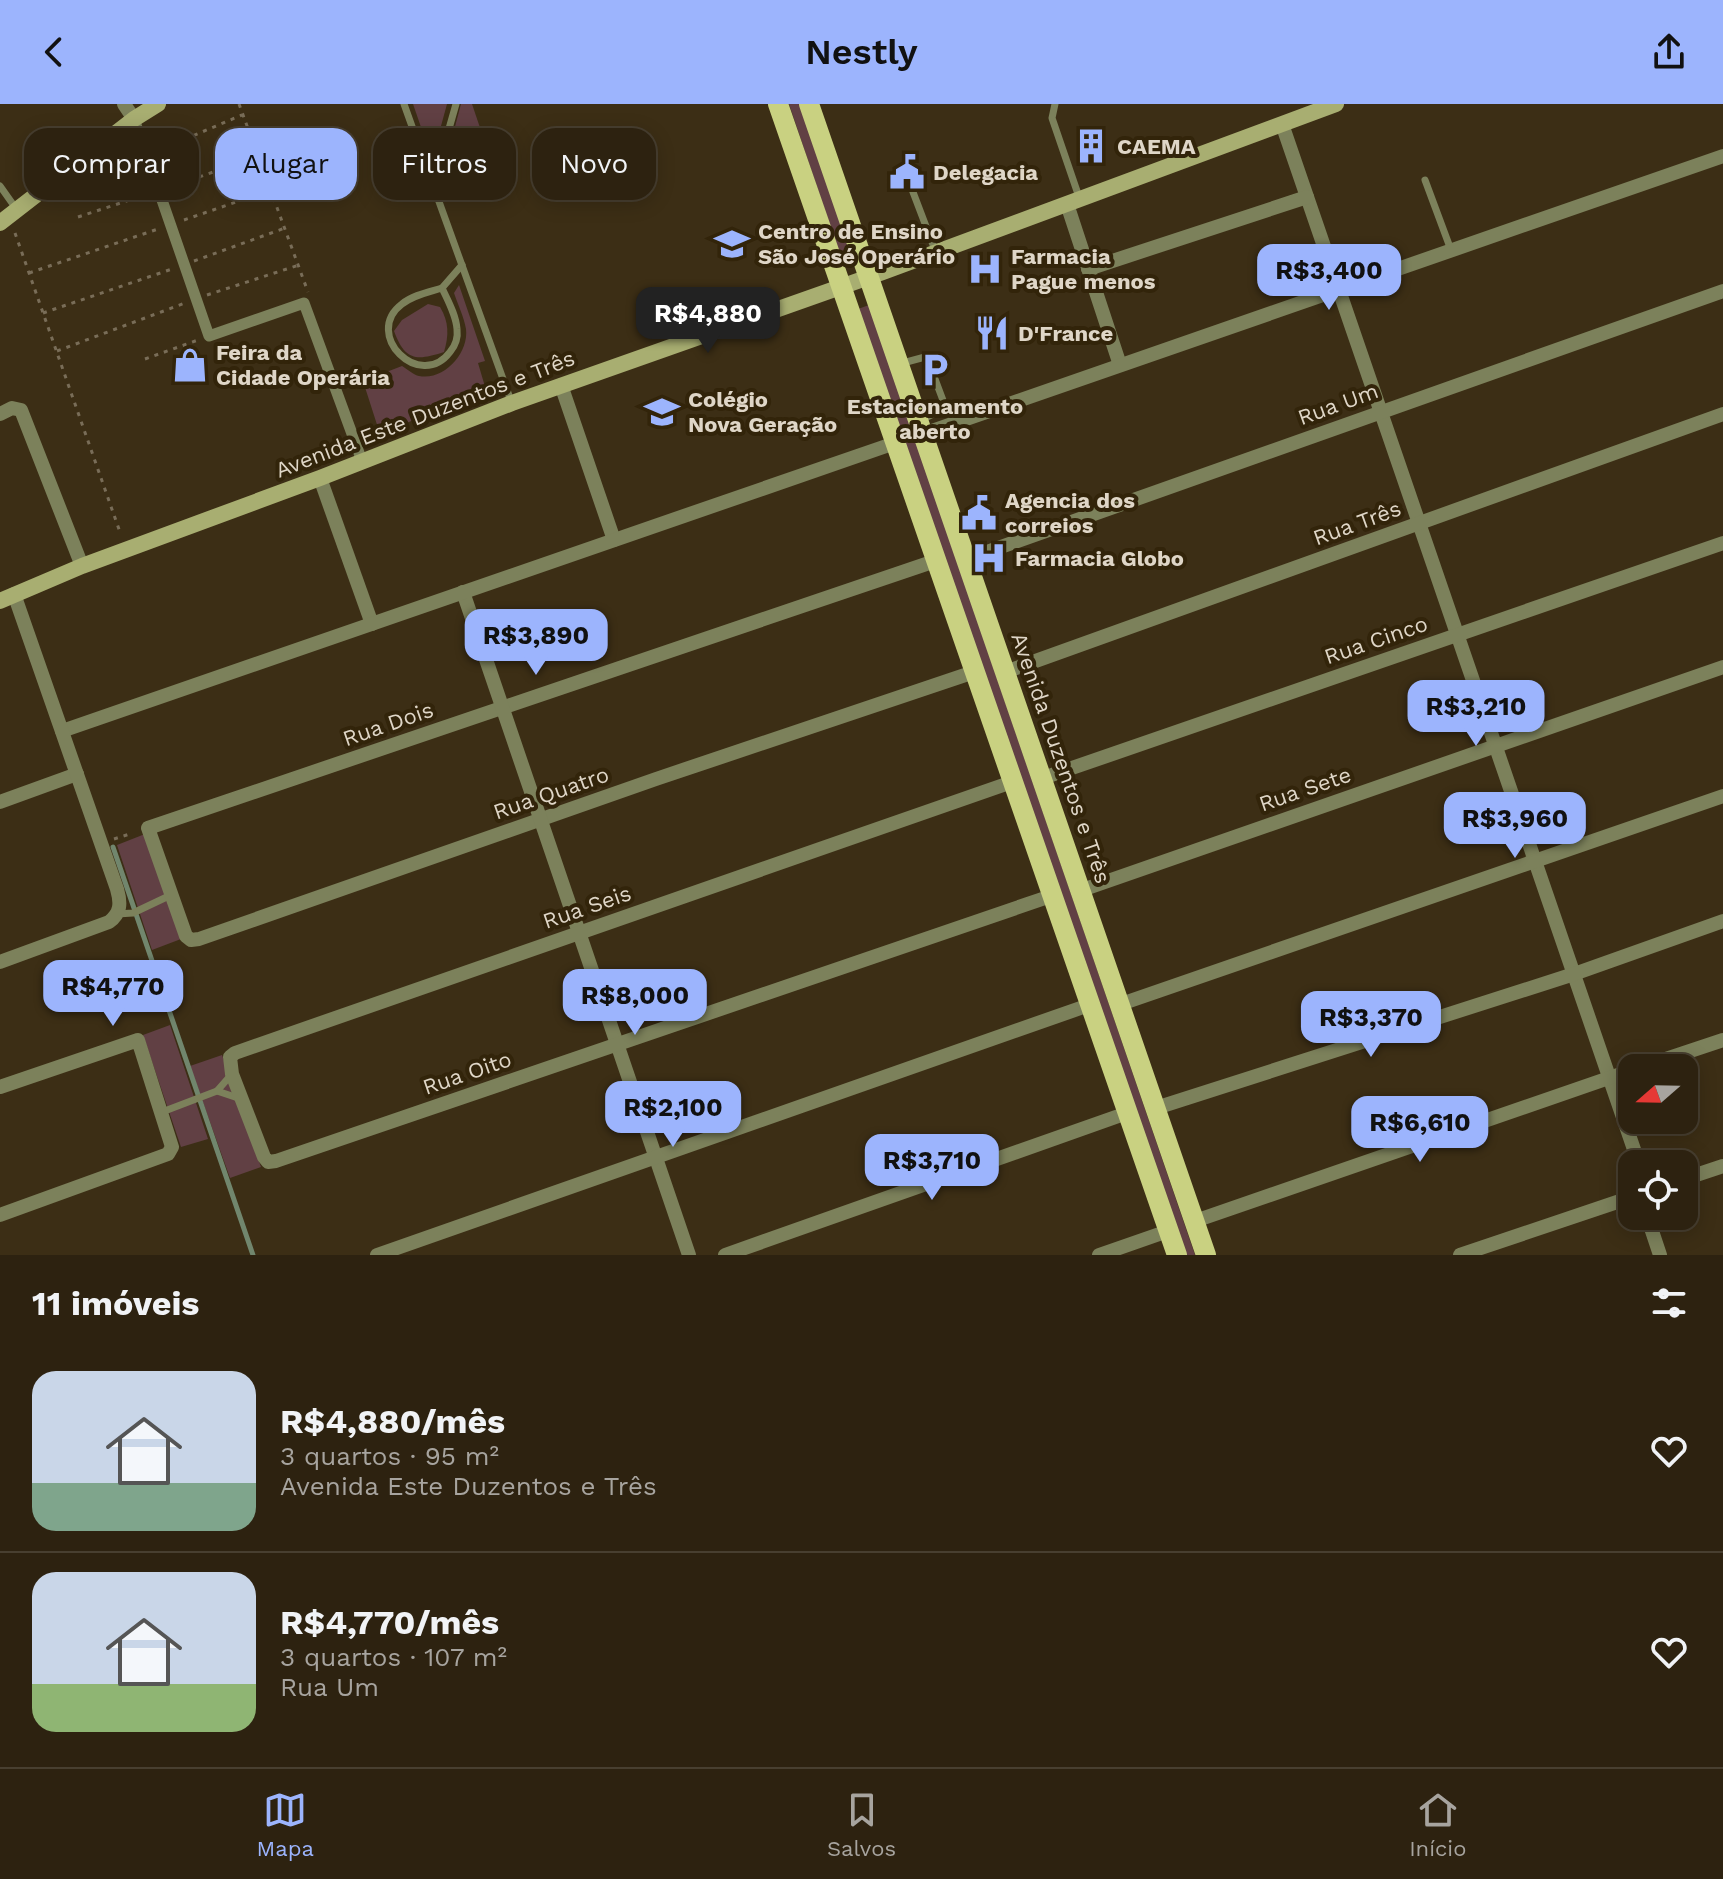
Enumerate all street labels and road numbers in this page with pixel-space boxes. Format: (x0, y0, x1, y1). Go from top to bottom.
street label: Avenida Este Duzentos e Três (272, 345, 578, 483)
street label: Rua Um (1294, 378, 1382, 430)
street label: Rua Três (1310, 496, 1404, 550)
street label: Rua Cinco (1321, 611, 1431, 669)
street label: Avenida Duzentos e Três (1006, 629, 1116, 887)
street label: Rua Dois (340, 697, 436, 751)
street label: Rua Quatro (490, 762, 612, 824)
street label: Rua Sete (1256, 762, 1354, 816)
street label: Rua Seis (540, 880, 634, 934)
street label: Rua Oito (419, 1046, 515, 1100)

